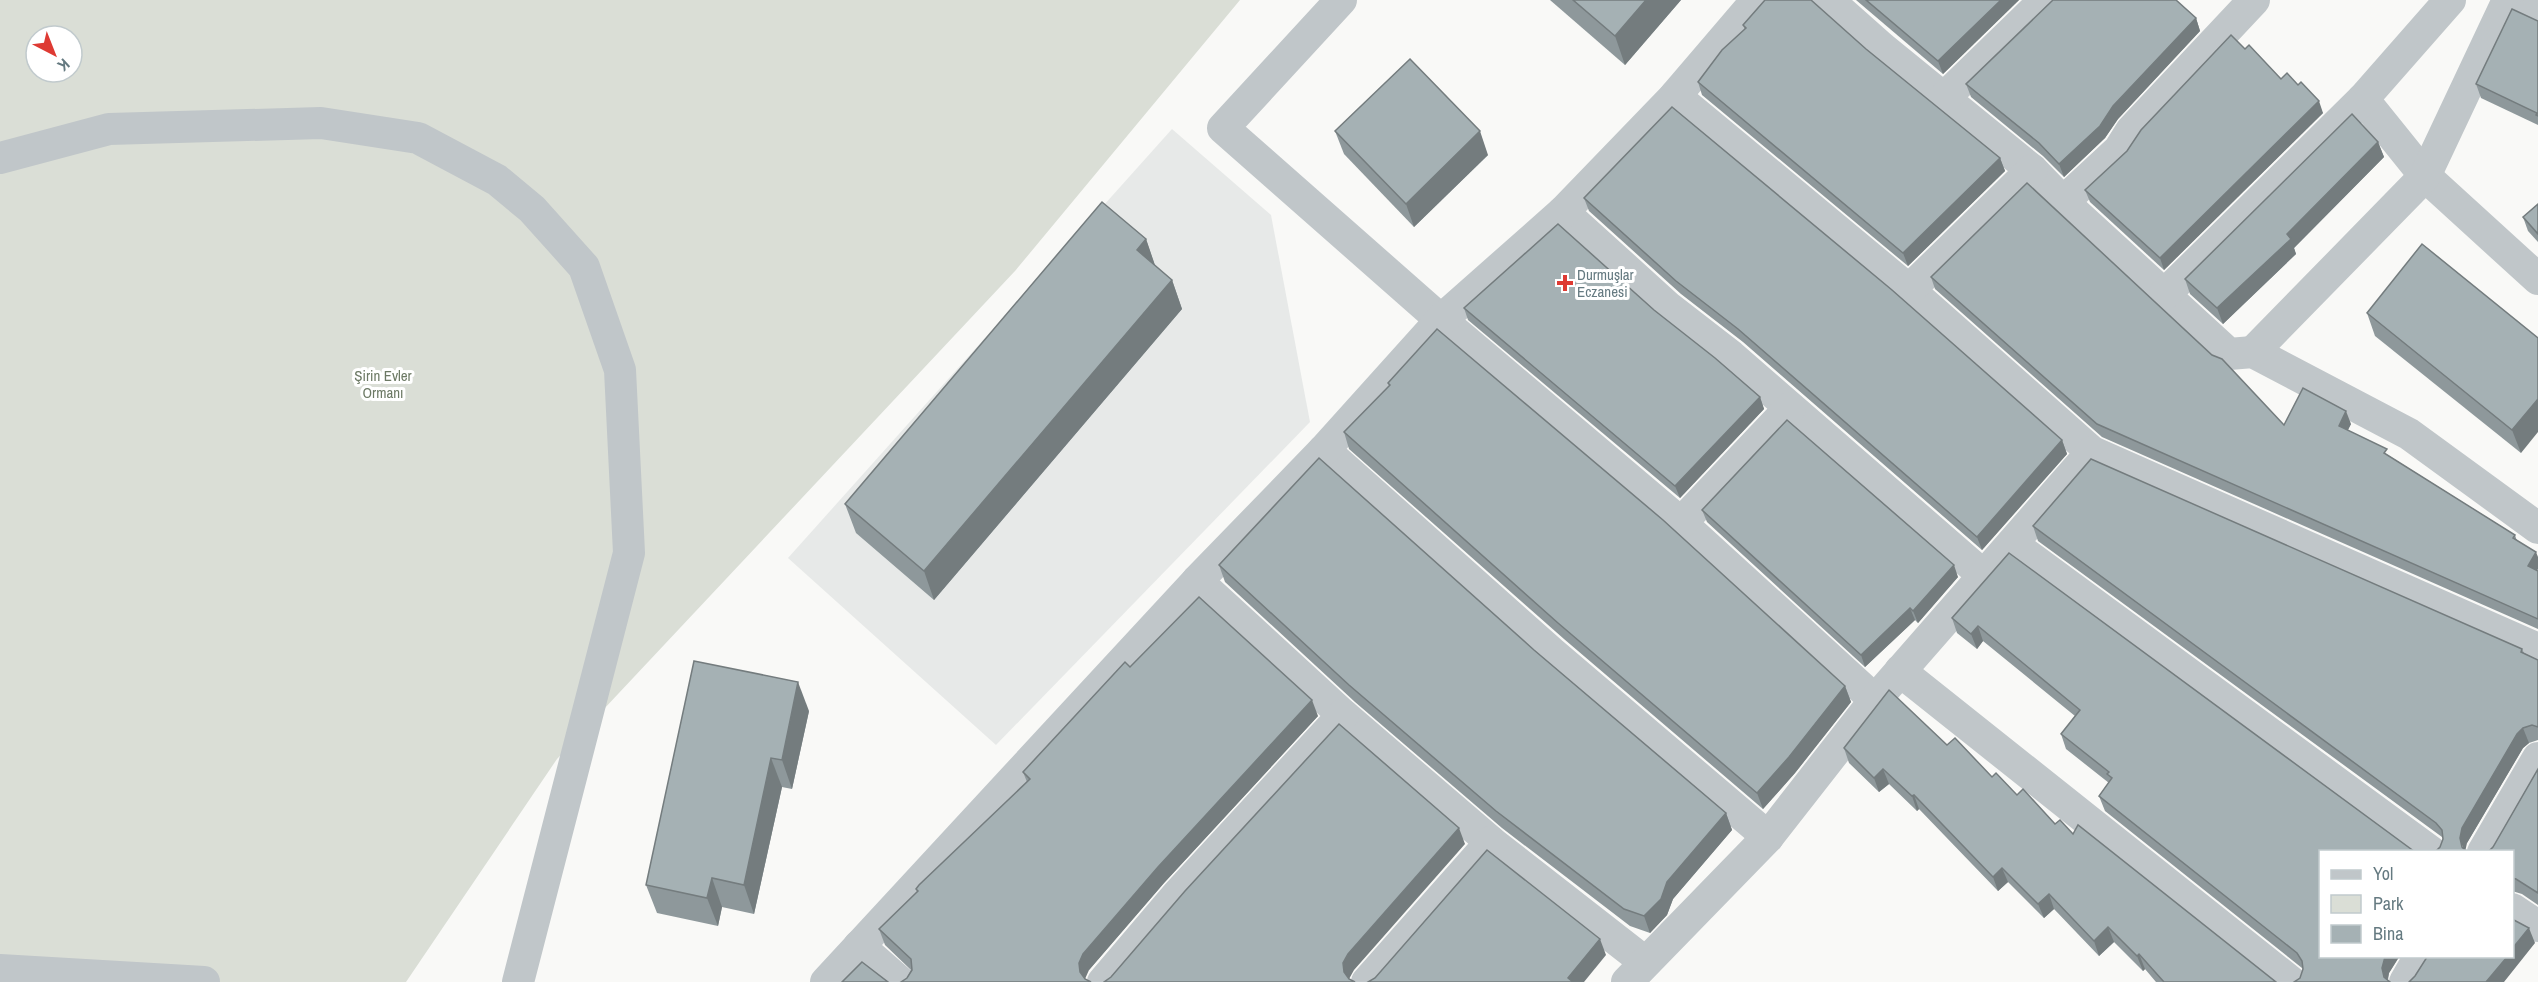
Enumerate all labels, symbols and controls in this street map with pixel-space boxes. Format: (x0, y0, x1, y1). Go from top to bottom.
north arrow (24, 24, 84, 84)
text: K (53, 54, 75, 77)
place label: Durmuşlar Eczanesi (1577, 264, 1634, 302)
marker: Durmuşlar Eczanesi (1558, 276, 1572, 290)
park label: Şirin Evler Ormanı (354, 365, 412, 403)
legend (2319, 850, 2514, 958)
text: Yol (2373, 861, 2393, 886)
text: Park (2373, 891, 2404, 916)
text: Bina (2373, 921, 2403, 946)

